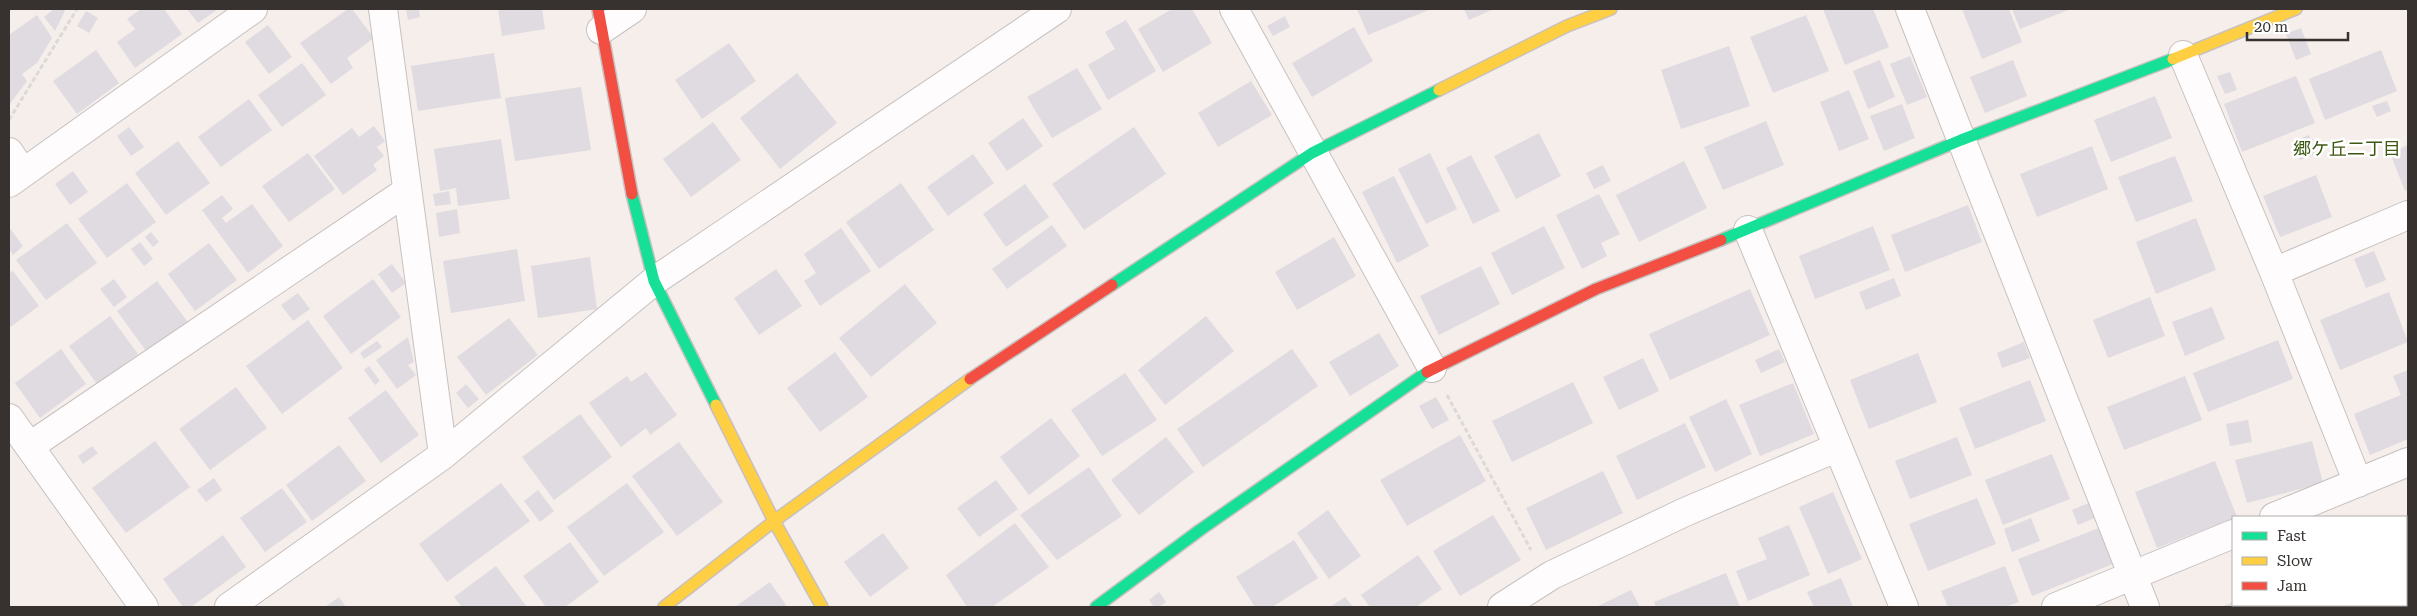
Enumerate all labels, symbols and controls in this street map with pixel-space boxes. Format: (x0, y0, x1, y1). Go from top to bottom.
scale bar (2247, 10, 2348, 42)
text: 20 m (2254, 18, 2289, 36)
district label: 郷ケ丘二丁目 (2293, 138, 2401, 159)
legend (2232, 516, 2407, 606)
text: Fast (2277, 527, 2307, 545)
text: Slow (2277, 552, 2313, 570)
text: Jam (2277, 577, 2307, 595)

